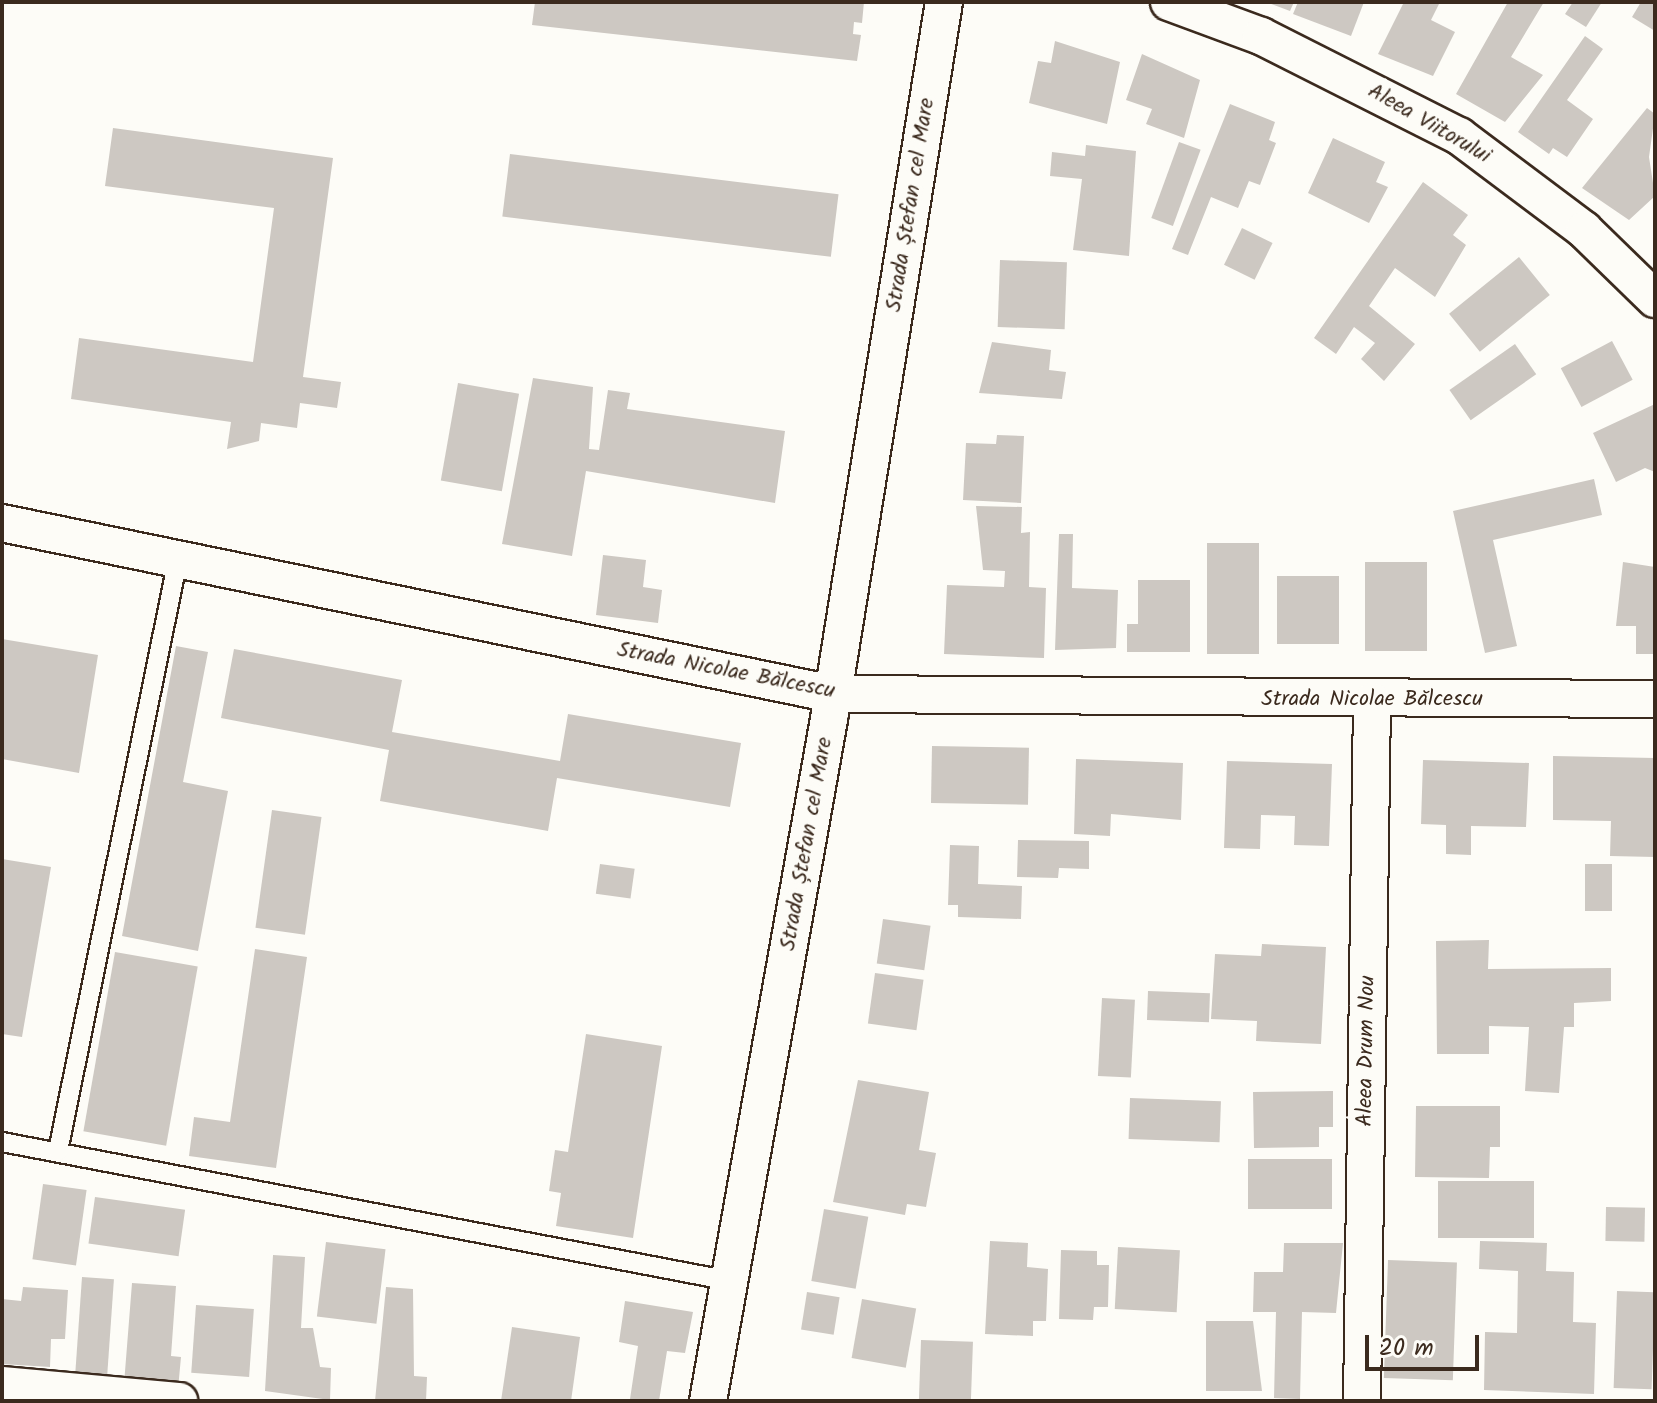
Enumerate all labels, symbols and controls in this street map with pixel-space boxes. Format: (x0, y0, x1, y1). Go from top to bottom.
street label: Aleea Viitorului (1363, 78, 1495, 170)
street label: Strada Ștefan cel Mare (881, 96, 941, 314)
street label: Strada Nicolae Bălcescu (615, 637, 837, 705)
street label: Strada Nicolae Bălcescu (1261, 687, 1483, 713)
street label: Strada Ștefan cel Mare (775, 735, 839, 953)
street label: Aleea Drum Nou (1352, 975, 1382, 1127)
scale bar (1369, 1319, 1483, 1369)
text: 20 m (1379, 1329, 1434, 1368)

